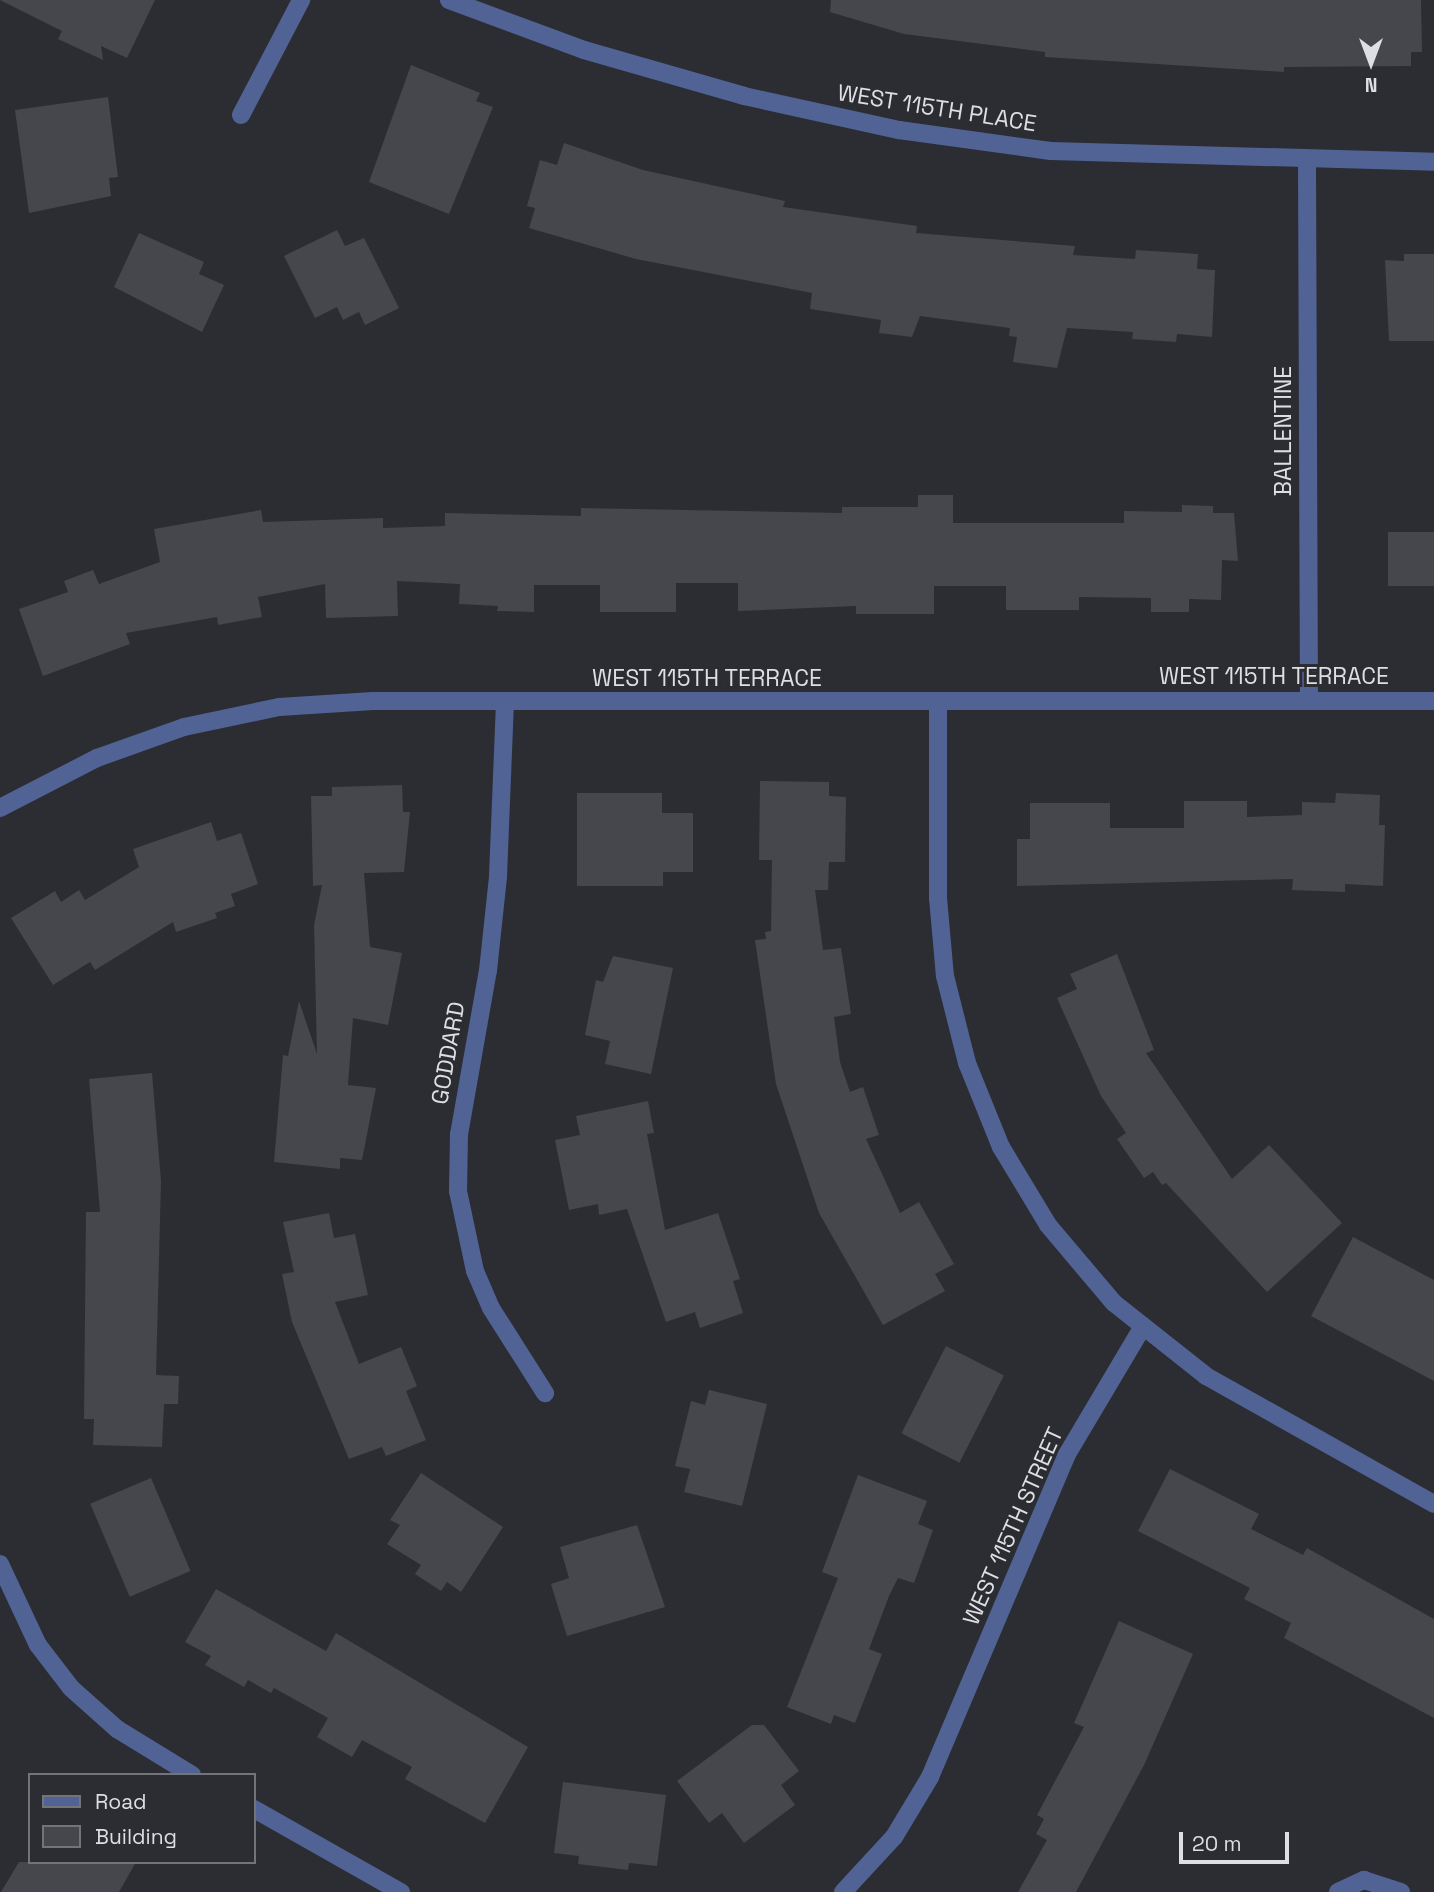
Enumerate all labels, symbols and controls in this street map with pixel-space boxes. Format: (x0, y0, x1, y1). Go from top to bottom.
north arrow (1336, 28, 1406, 98)
text: N (1365, 72, 1377, 97)
street label: WEST 115TH PLACE (835, 79, 1039, 137)
street label: BALLENTINE (1269, 366, 1297, 496)
street label: WEST 115TH TERRACE (1159, 662, 1389, 690)
street label: WEST 115TH TERRACE (592, 664, 822, 692)
street label: GODDARD (425, 999, 471, 1107)
street label: WEST 115TH STREET (957, 1422, 1069, 1630)
legend (28, 1773, 256, 1864)
text: Road (95, 1788, 147, 1815)
scale bar (1182, 1818, 1292, 1862)
text: Building (95, 1823, 177, 1850)
text: 20 m (1192, 1830, 1242, 1857)

